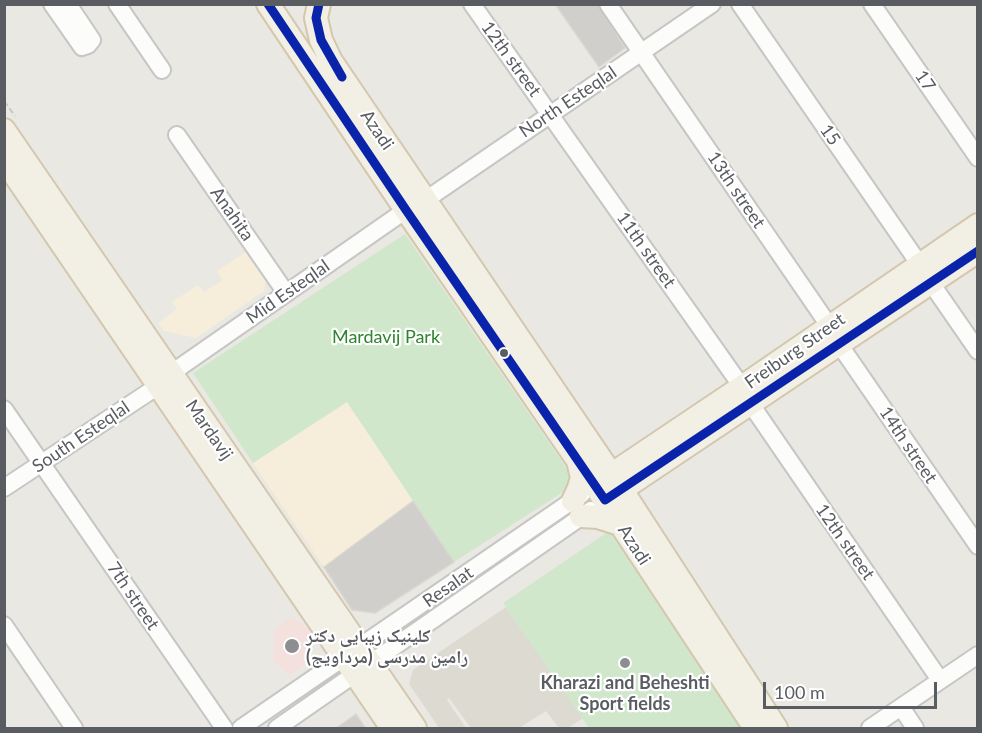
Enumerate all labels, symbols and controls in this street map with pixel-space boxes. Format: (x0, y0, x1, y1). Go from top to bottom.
street label: 12th street (476, 17, 546, 101)
street label: North Esteqlal (515, 62, 621, 142)
street label: 17 (910, 66, 940, 96)
street label: Azadi (356, 106, 398, 154)
street label: 15 (815, 120, 845, 150)
street label: 13th street (702, 148, 770, 232)
street label: Anahita (206, 183, 258, 245)
street label: 11th street (612, 208, 680, 292)
street label: Mid Esteqlal (242, 255, 334, 329)
street label: Freiburg Street (741, 309, 849, 393)
park label: Mardavij Park (332, 326, 440, 348)
unlabelled marker (498, 347, 510, 359)
street label: Mardavij (181, 396, 237, 464)
street label: South Esteqlal (28, 397, 134, 477)
street label: 14th street (874, 403, 942, 487)
street label: 12th street (811, 500, 879, 584)
street label: Azadi (613, 521, 655, 569)
street label: 7th street (102, 558, 164, 634)
street label: Resalat (419, 562, 477, 612)
place label: کلینیک زیبایی دکتر رامین مدرسی (مرداویج) (306, 625, 468, 668)
marker: کلینیک زیبایی دکتر رامین مدرسی (مرداویج) (283, 637, 301, 655)
marker: Kharazi and Beheshti Sport fields (618, 656, 632, 670)
scale bar (766, 670, 940, 708)
place label: Kharazi and Beheshti Sport fields (540, 672, 710, 714)
text: 100 m (774, 681, 825, 703)

